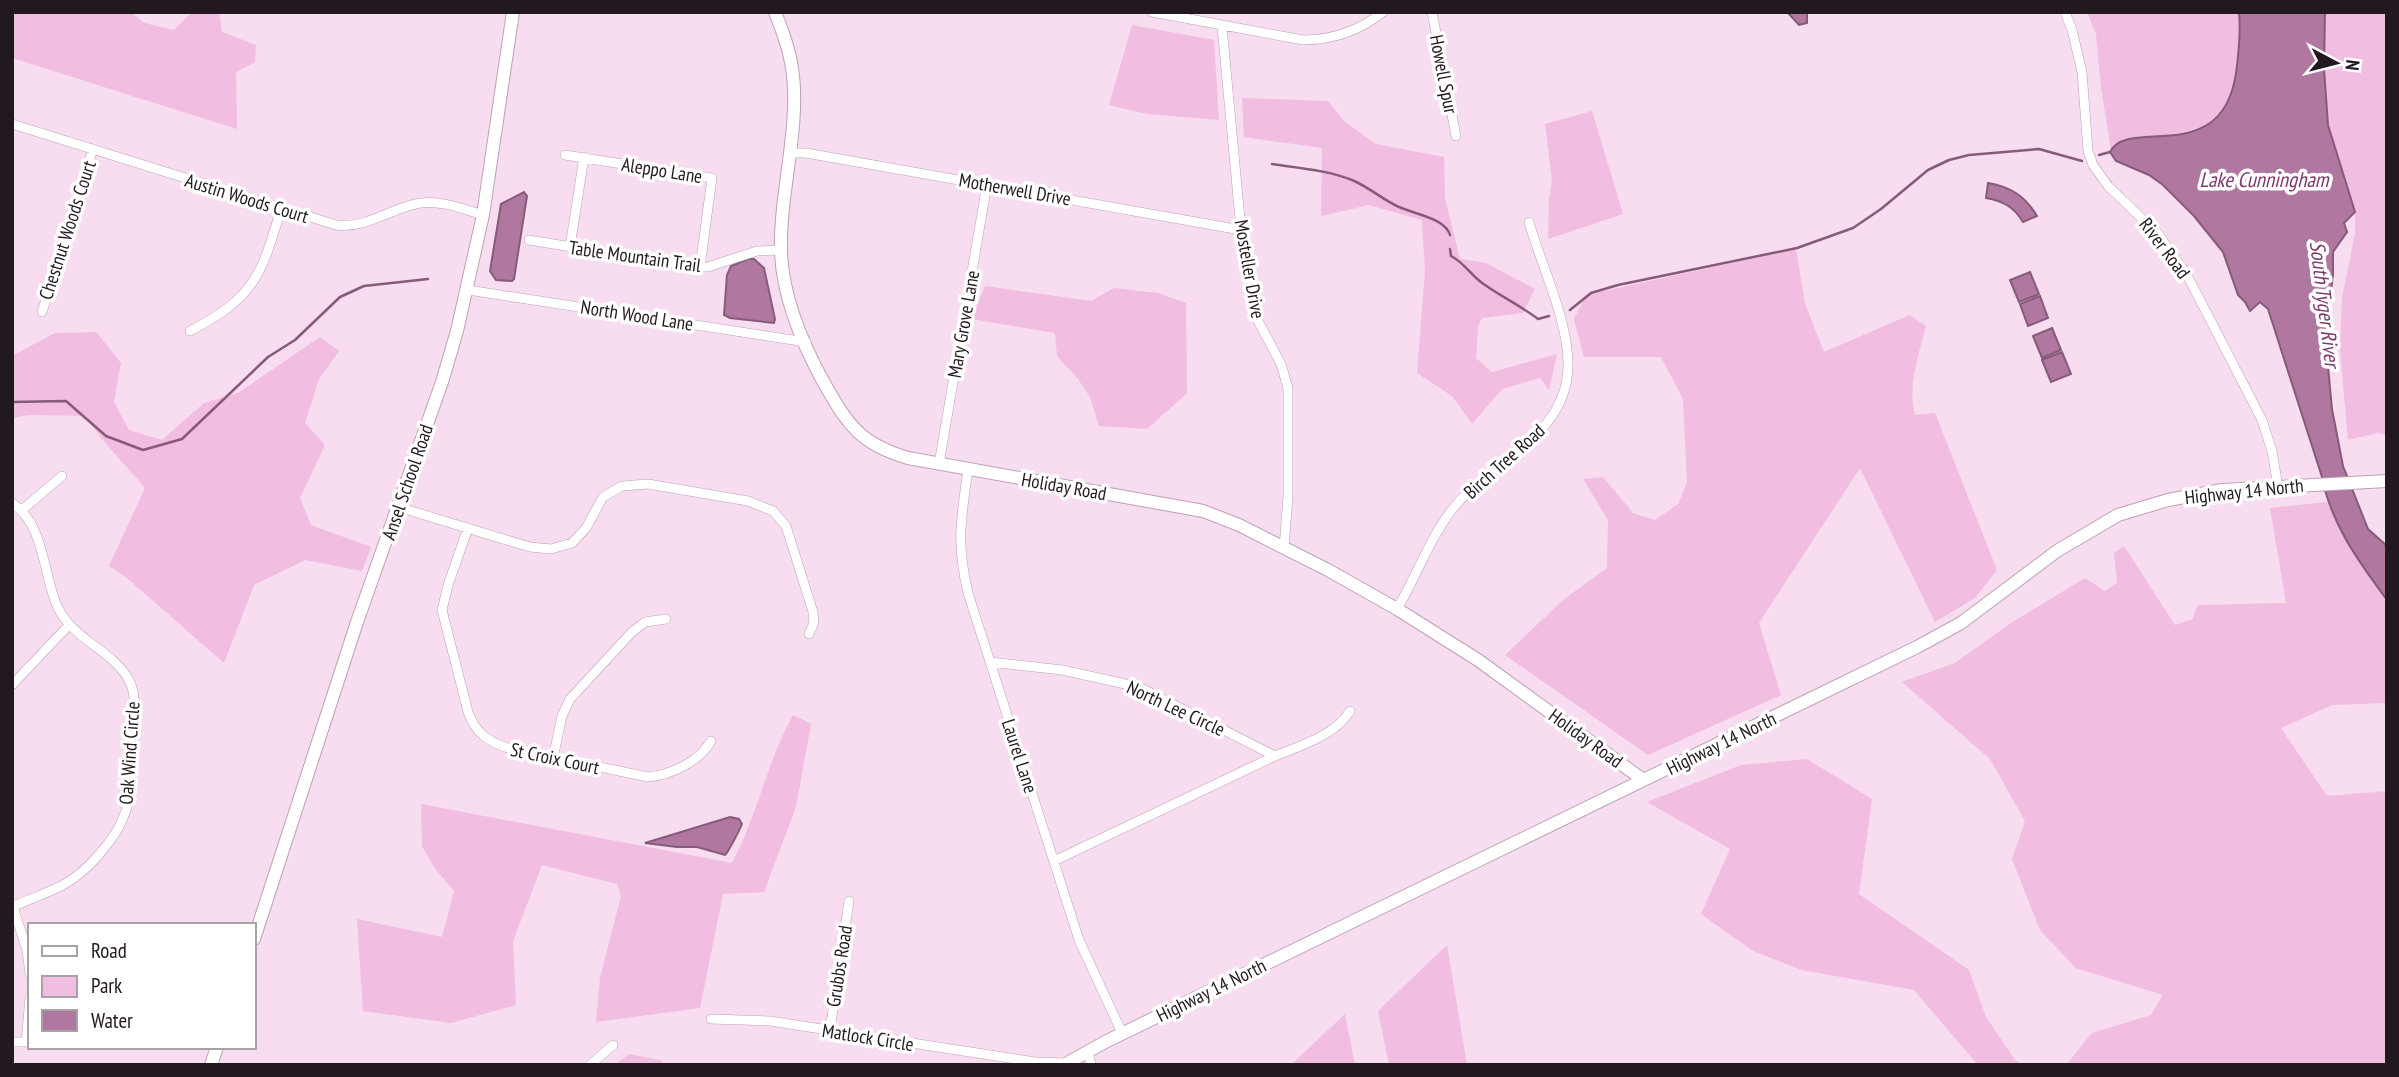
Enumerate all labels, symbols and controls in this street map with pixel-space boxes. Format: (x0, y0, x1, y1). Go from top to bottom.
north arrow (2301, 28, 2371, 98)
street label: Howell Spur (1425, 33, 1464, 116)
text: N (2340, 59, 2365, 72)
street label: Aleppo Lane (620, 152, 704, 188)
street label: Chestnut Woods Court (33, 157, 101, 303)
water label: Lake Cunningham (2200, 166, 2330, 193)
street label: Motherwell Drive (957, 167, 1073, 211)
street label: Austin Woods Court (182, 168, 312, 228)
street label: River Road (2134, 213, 2196, 283)
street label: Mosteller Drive (1229, 218, 1271, 321)
street label: Table Mountain Trail (567, 235, 703, 277)
water label: South Tyger River (2304, 240, 2346, 372)
street label: Mary Grove Lane (942, 268, 984, 380)
street label: North Wood Lane (579, 294, 695, 336)
street label: Birch Tree Road (1458, 418, 1550, 504)
street label: Ansel School Road (376, 421, 438, 543)
street label: Holiday Road (1020, 467, 1108, 505)
street label: Highway 14 North (2184, 473, 2304, 509)
street label: North Lee Circle (1123, 675, 1229, 741)
street label: Oak Wind Circle (113, 701, 145, 805)
street label: Holiday Road (1544, 703, 1628, 773)
street label: Highway 14 North (1662, 706, 1780, 780)
street label: Laurel Lane (997, 716, 1043, 796)
street label: St Croix Court (508, 737, 602, 779)
legend (28, 923, 256, 1049)
street label: Grubbs Road (821, 924, 857, 1008)
text: Road (91, 937, 127, 964)
street label: Highway 14 North (1152, 953, 1270, 1027)
text: Park (91, 972, 122, 999)
text: Water (91, 1007, 133, 1034)
street label: Matlock Circle (821, 1018, 916, 1056)

